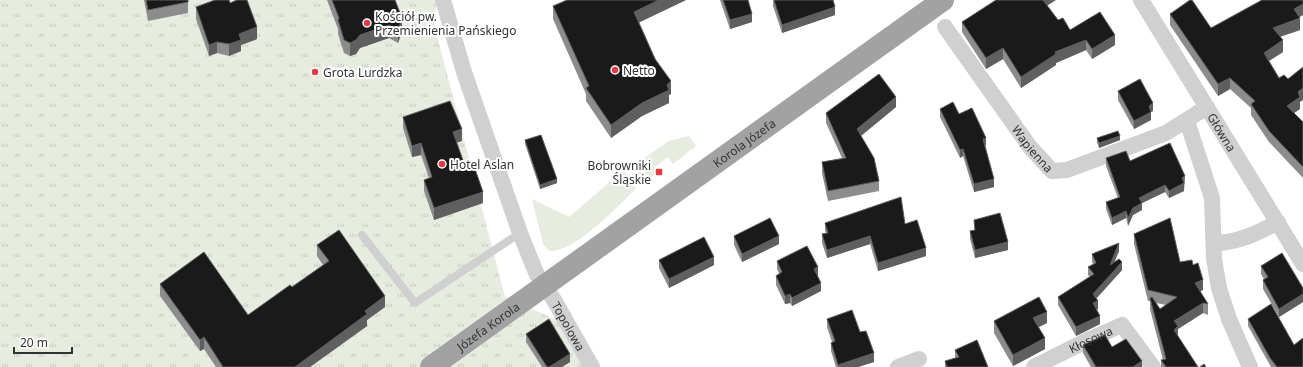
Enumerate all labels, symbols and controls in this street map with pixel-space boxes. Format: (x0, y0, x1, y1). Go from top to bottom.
place label: Kościół pw. Przemienienia Pańskiego (375, 8, 516, 39)
marker: Kościół pw. Przemienienia Pańskiego (362, 18, 372, 28)
place label: Netto (623, 62, 655, 79)
place label: Grota Lurdzka (323, 64, 402, 81)
marker: Netto (610, 65, 620, 75)
marker: Grota Lurdzka (310, 67, 320, 77)
street label: Główna (1204, 110, 1240, 155)
street label: Korola Józefa (709, 114, 779, 171)
street label: Wapienna (1008, 121, 1057, 176)
place label: Hotel Aslan (450, 156, 514, 173)
place label: Bobrowniki Śląskie (587, 157, 651, 188)
marker: Hotel Aslan (437, 159, 447, 169)
marker: Bobrowniki Śląskie (654, 167, 664, 177)
street label: Józefa Korola (452, 298, 523, 355)
street label: Topolowa (548, 298, 590, 354)
street label: Kłosowa (1066, 322, 1115, 357)
scale bar (14, 329, 72, 355)
text: 20 m (20, 334, 48, 351)

